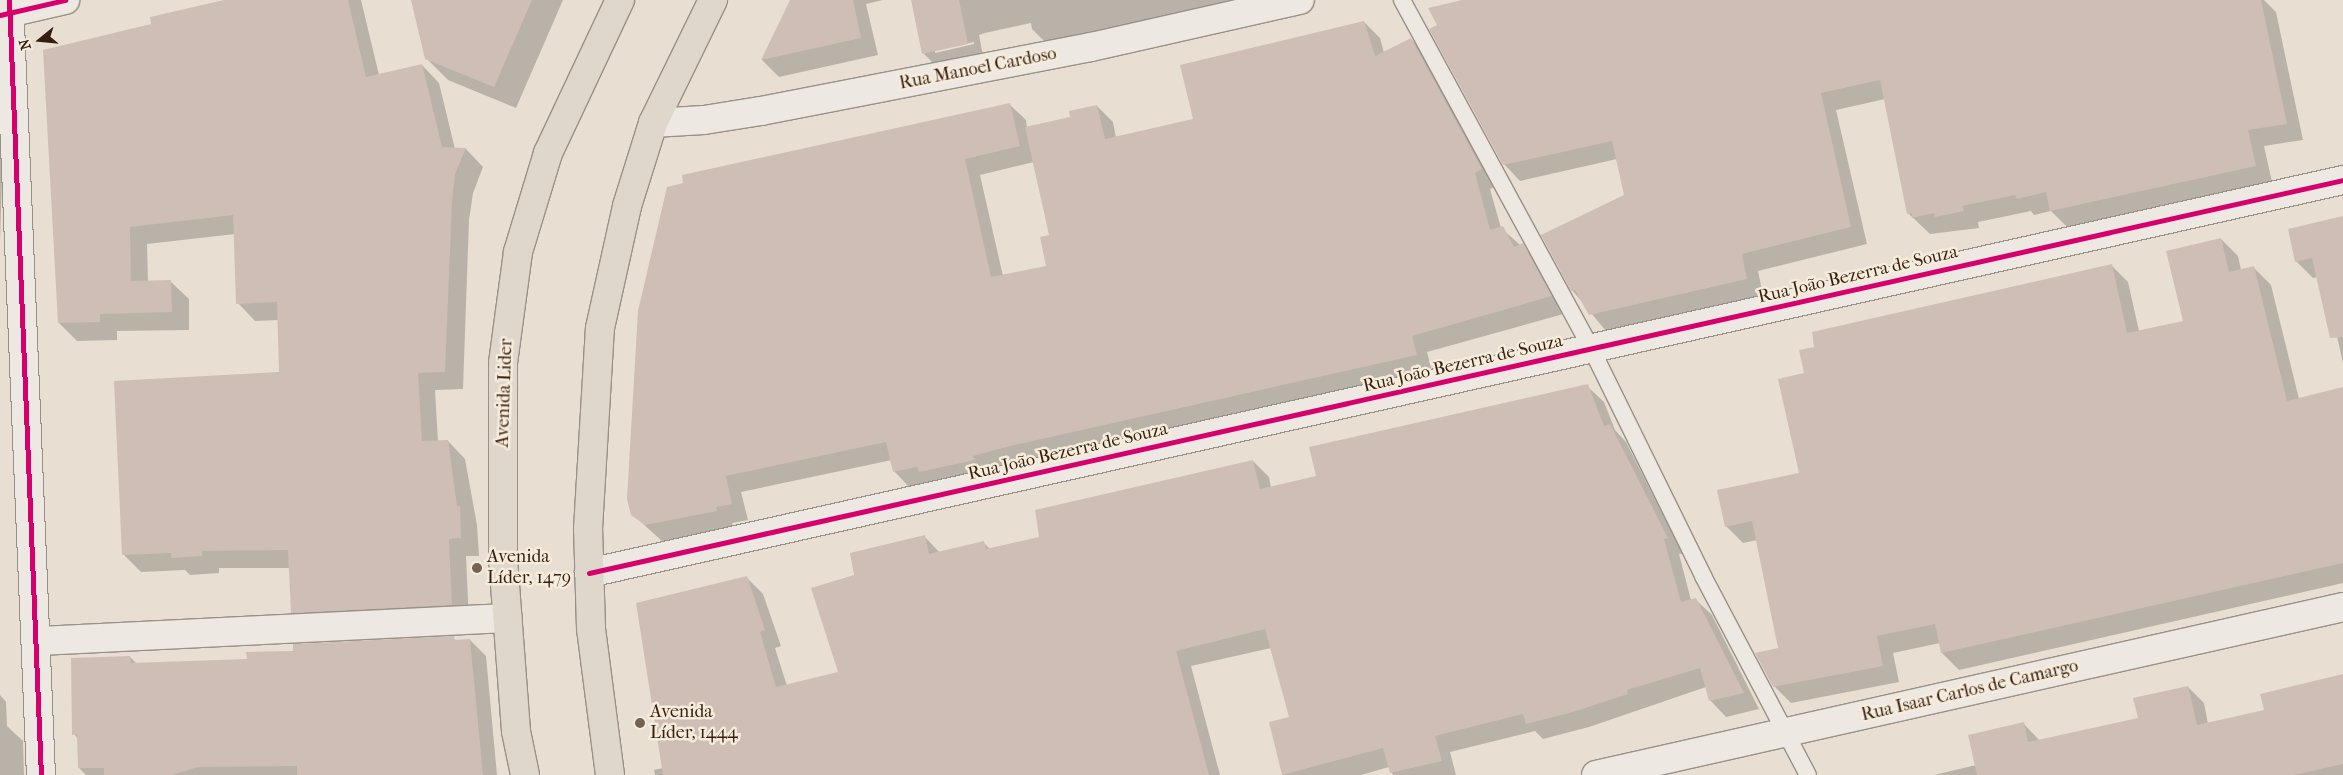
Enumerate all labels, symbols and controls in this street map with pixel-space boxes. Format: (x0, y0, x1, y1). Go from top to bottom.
north arrow (15, 15, 65, 65)
text: N (15, 37, 35, 52)
street label: Rua Manoel Cardoso (898, 43, 1058, 95)
street label: Rua João Bezerra de Souza (1756, 242, 1960, 308)
street label: Rua João Bezerra de Souza (1361, 331, 1565, 397)
street label: Avenida Lider (492, 338, 518, 448)
street label: Rua João Bezerra de Souza (966, 419, 1170, 485)
place label: Avenida Líder, 1479 (487, 547, 571, 590)
marker: Avenida Líder, 1479 (471, 562, 483, 574)
street label: Rua Isaar Carlos de Camargo (1859, 656, 2081, 726)
place label: Avenida Líder, 1444 (650, 702, 738, 744)
marker: Avenida Líder, 1444 (634, 717, 646, 729)

